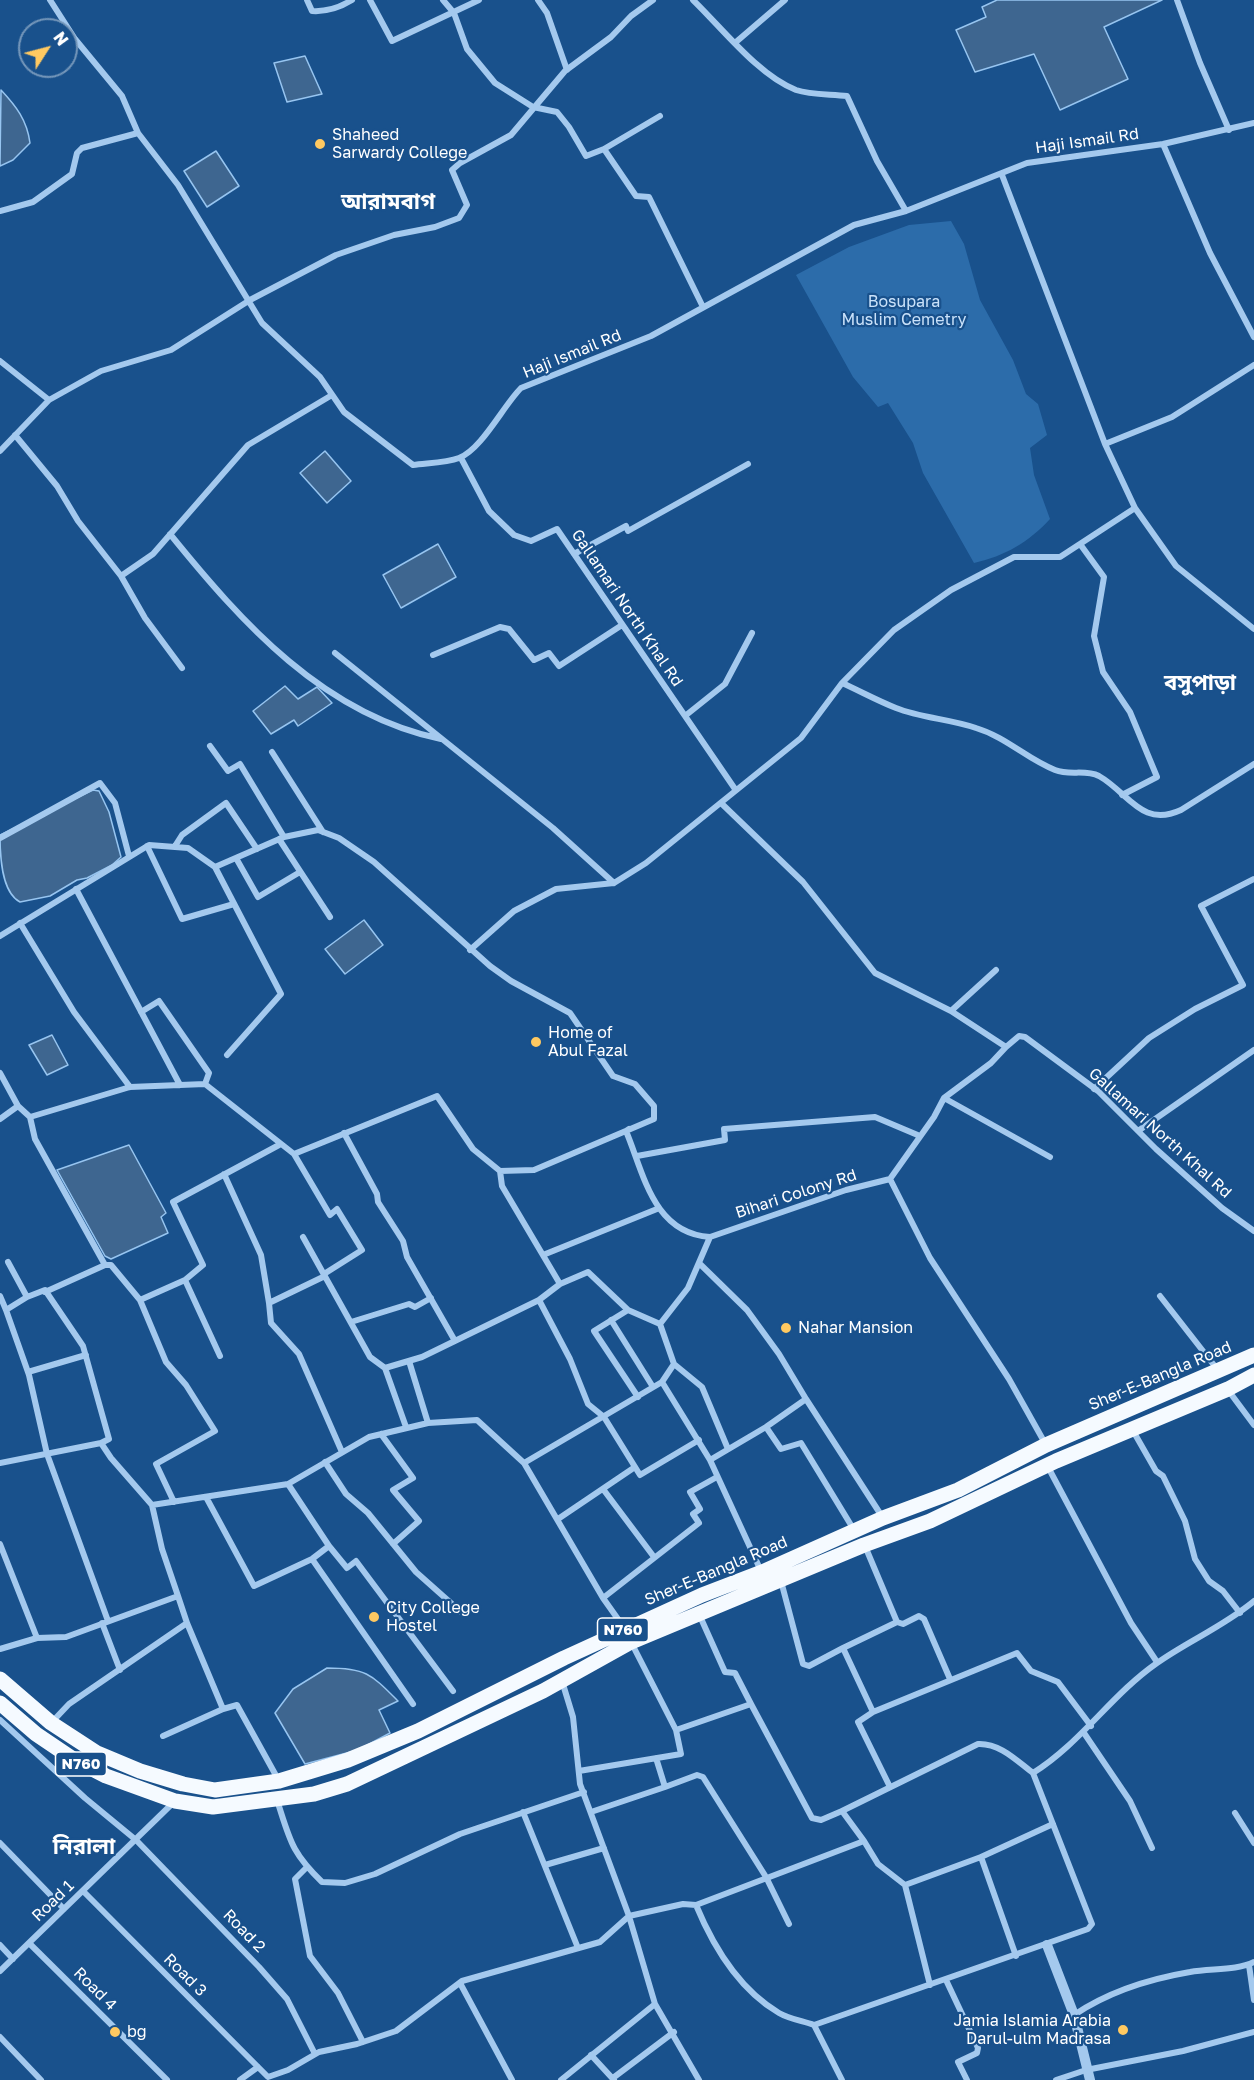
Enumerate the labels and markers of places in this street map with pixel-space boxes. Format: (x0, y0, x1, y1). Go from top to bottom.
place label: Shaheed Sarwardy College (332, 125, 467, 163)
marker: Shaheed Sarwardy College (313, 137, 327, 151)
place label: Home of Abul Fazal (548, 1023, 628, 1061)
marker: Home of Abul Fazal (529, 1035, 543, 1049)
place label: Nahar Mansion (798, 1318, 913, 1338)
marker: Nahar Mansion (779, 1321, 793, 1335)
place label: City College Hostel (386, 1598, 480, 1636)
marker: City College Hostel (367, 1610, 381, 1624)
place label: Jamia Islamia Arabia Darul-ulm Madrasa (953, 2011, 1111, 2049)
place label: bg (127, 2022, 147, 2042)
marker: Jamia Islamia Arabia Darul-ulm Madrasa (1116, 2023, 1130, 2037)
marker: bg (108, 2025, 122, 2039)

